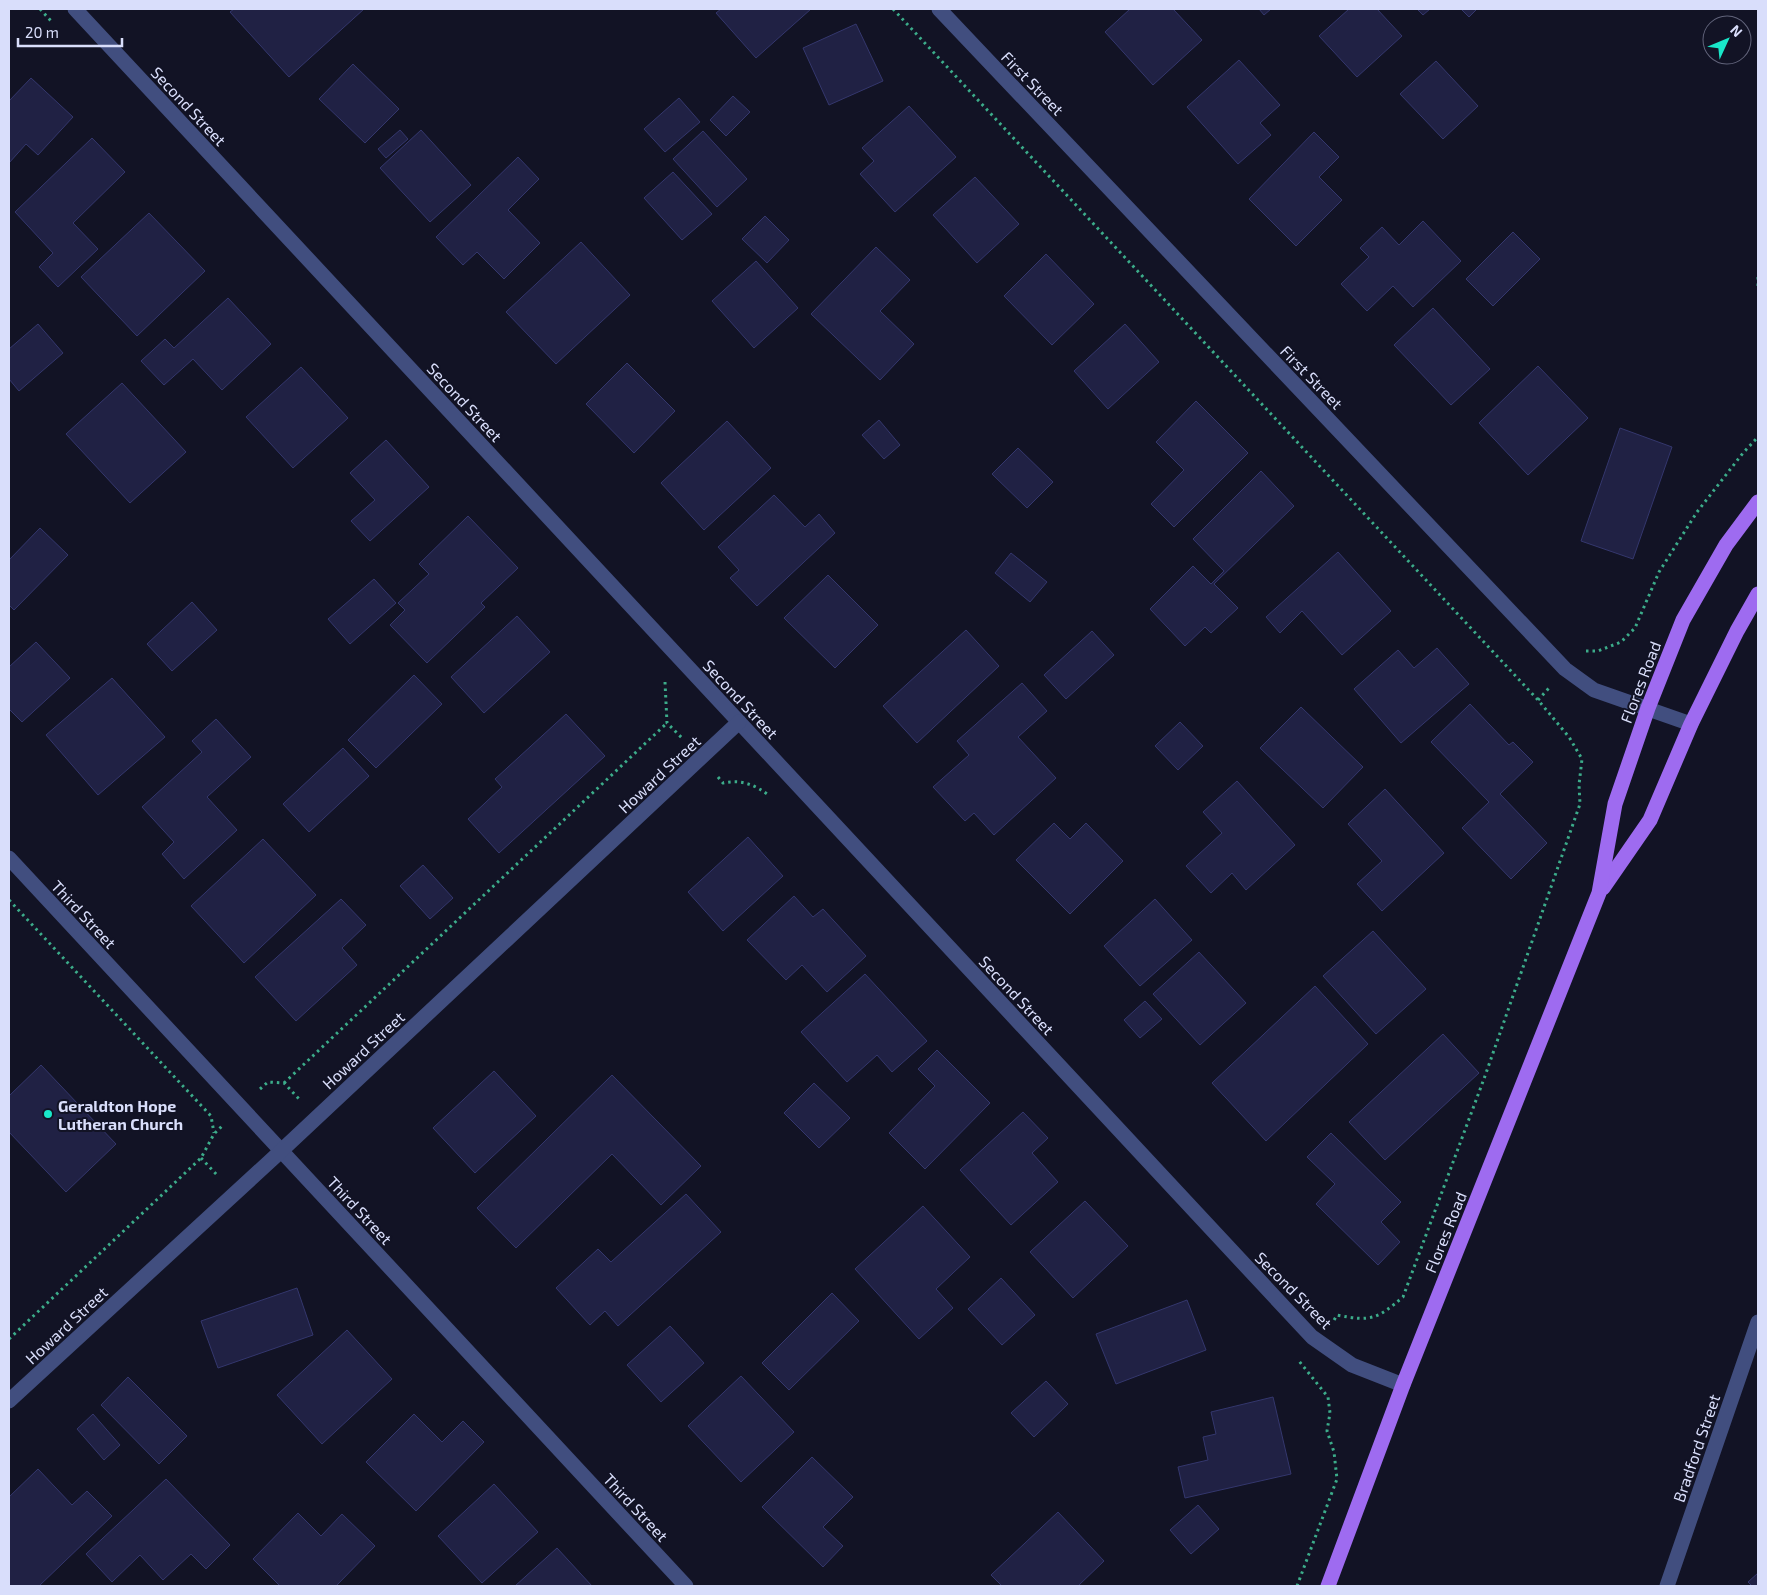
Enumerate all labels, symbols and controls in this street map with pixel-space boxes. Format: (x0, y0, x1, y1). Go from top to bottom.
scale bar (18, 15, 121, 47)
north arrow (1702, 15, 1752, 65)
text: N (1727, 21, 1746, 40)
text: 20 m (25, 23, 59, 41)
street label: First Street (998, 47, 1068, 119)
street label: Second Street (148, 63, 230, 149)
street label: First Street (1277, 341, 1347, 413)
street label: Second Street (424, 359, 506, 445)
street label: Flores Road (1616, 639, 1664, 725)
street label: Second Street (700, 656, 782, 742)
street label: Howard Street (614, 731, 704, 817)
street label: Third Street (48, 876, 120, 952)
street label: Second Street (976, 952, 1058, 1038)
street label: Howard Street (318, 1007, 408, 1093)
place label: Geraldton Hope Lutheran Church (58, 1096, 183, 1133)
marker: Geraldton Hope Lutheran Church (42, 1108, 54, 1120)
street label: Third Street (324, 1172, 396, 1248)
street label: Flores Road (1420, 1189, 1470, 1275)
street label: Second Street (1252, 1248, 1336, 1332)
street label: Howard Street (21, 1282, 111, 1368)
street label: Bradford Street (1669, 1392, 1723, 1504)
street label: Third Street (600, 1469, 672, 1545)

